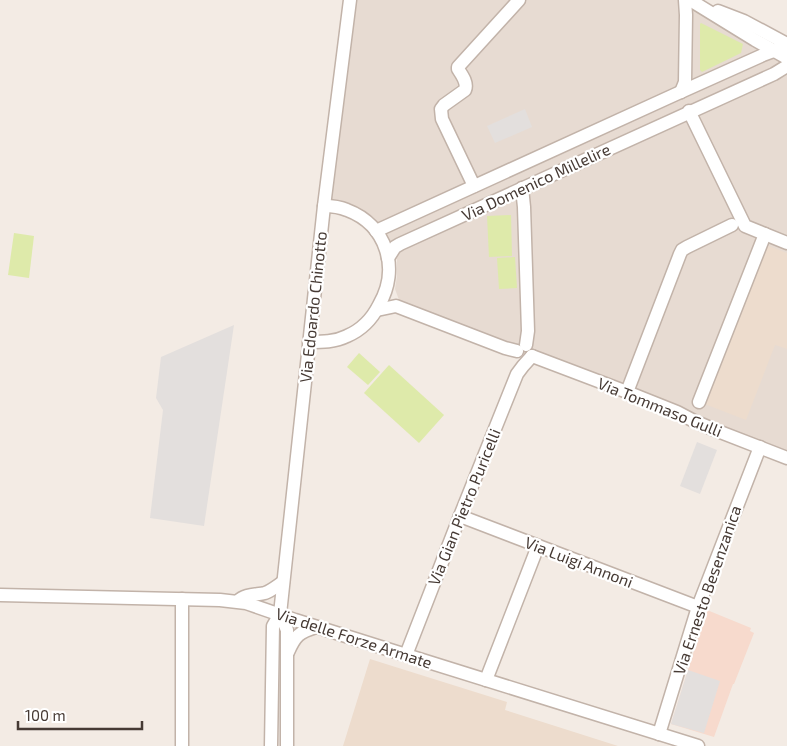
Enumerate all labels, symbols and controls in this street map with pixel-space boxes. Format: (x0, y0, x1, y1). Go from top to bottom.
street label: Via Domenico Millelire (459, 139, 613, 224)
street label: Via Edoardo Chinotto (295, 230, 330, 384)
street label: Via Tommaso Gulli (595, 373, 725, 440)
street label: Via Gian Pietro Puricelli (423, 426, 504, 588)
street label: Via Ernesto Besenzanica (669, 503, 744, 677)
street label: Via Luigi Annoni (522, 532, 636, 591)
street label: Via delle Forze Armate (274, 603, 435, 672)
scale bar (18, 698, 141, 730)
text: 100 m (25, 706, 66, 724)

